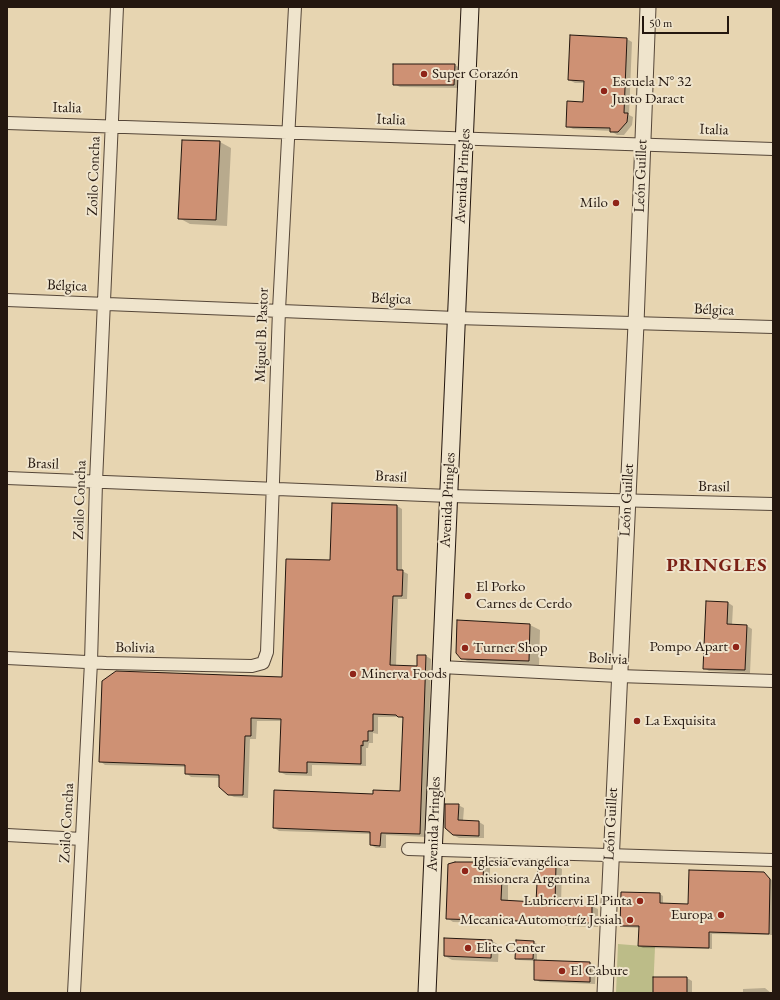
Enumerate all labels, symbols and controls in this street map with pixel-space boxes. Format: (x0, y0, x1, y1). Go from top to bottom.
scale bar (644, 8, 731, 34)
text: 50 m (649, 15, 672, 31)
place label: Super Corazón (432, 65, 518, 83)
marker: Super Corazón (419, 69, 429, 79)
place label: Escuela N° 32 Justo Daract (612, 73, 691, 108)
marker: Escuela N° 32 Justo Daract (599, 86, 609, 96)
street label: Italia (52, 99, 82, 117)
street label: Italia (376, 110, 406, 130)
street label: Italia (699, 120, 729, 140)
street label: Avenida Pringles (452, 128, 474, 224)
street label: Zoilo Concha (84, 136, 104, 216)
street label: León Guillet (631, 139, 651, 213)
place label: Milo (580, 194, 608, 212)
marker: Milo (611, 198, 621, 208)
street label: Bélgica (47, 276, 87, 296)
street label: Miguel B. Pastor (251, 287, 273, 383)
street label: Bélgica (371, 289, 411, 309)
street label: Bélgica (694, 300, 734, 320)
street label: Avenida Pringles (437, 452, 459, 548)
street label: Brasil (27, 454, 59, 474)
street label: Zoilo Concha (70, 460, 90, 540)
street label: León Guillet (616, 463, 638, 537)
street label: Brasil (375, 467, 407, 487)
street label: Brasil (698, 478, 730, 496)
district label: PRINGLES (666, 555, 768, 577)
place label: El Porko Carnes de Cerdo (476, 578, 572, 613)
marker: El Porko Carnes de Cerdo (463, 591, 473, 601)
place label: Pompo Apart (650, 638, 728, 656)
street label: Bolivia (115, 639, 155, 657)
place label: Turner Shop (473, 639, 548, 657)
marker: Pompo Apart (731, 642, 741, 652)
marker: Turner Shop (460, 643, 470, 653)
street label: Bolivia (588, 649, 628, 669)
place label: Minerva Foods (361, 665, 447, 683)
marker: Minerva Foods (348, 669, 358, 679)
place label: La Exquisita (645, 712, 716, 730)
marker: La Exquisita (632, 716, 642, 726)
street label: Avenida Pringles (423, 776, 445, 872)
street label: Zoilo Concha (56, 783, 78, 863)
street label: León Guillet (600, 787, 622, 861)
place label: Iglesia evangélica misionera Argentina (473, 853, 590, 888)
marker: Iglesia evangélica misionera Argentina (460, 866, 470, 876)
place label: Lubricervi El Pinta (523, 892, 632, 910)
marker: Lubricervi El Pinta (635, 896, 645, 906)
place label: Europa (671, 906, 713, 924)
marker: Europa (716, 910, 726, 920)
place label: Mecanica Automotríz Jesiah (460, 911, 622, 929)
marker: Mecanica Automotríz Jesiah (625, 915, 635, 925)
place label: Elite Center (476, 939, 545, 957)
marker: Elite Center (463, 943, 473, 953)
place label: El Cabure (570, 962, 628, 980)
marker: El Cabure (557, 966, 567, 976)

